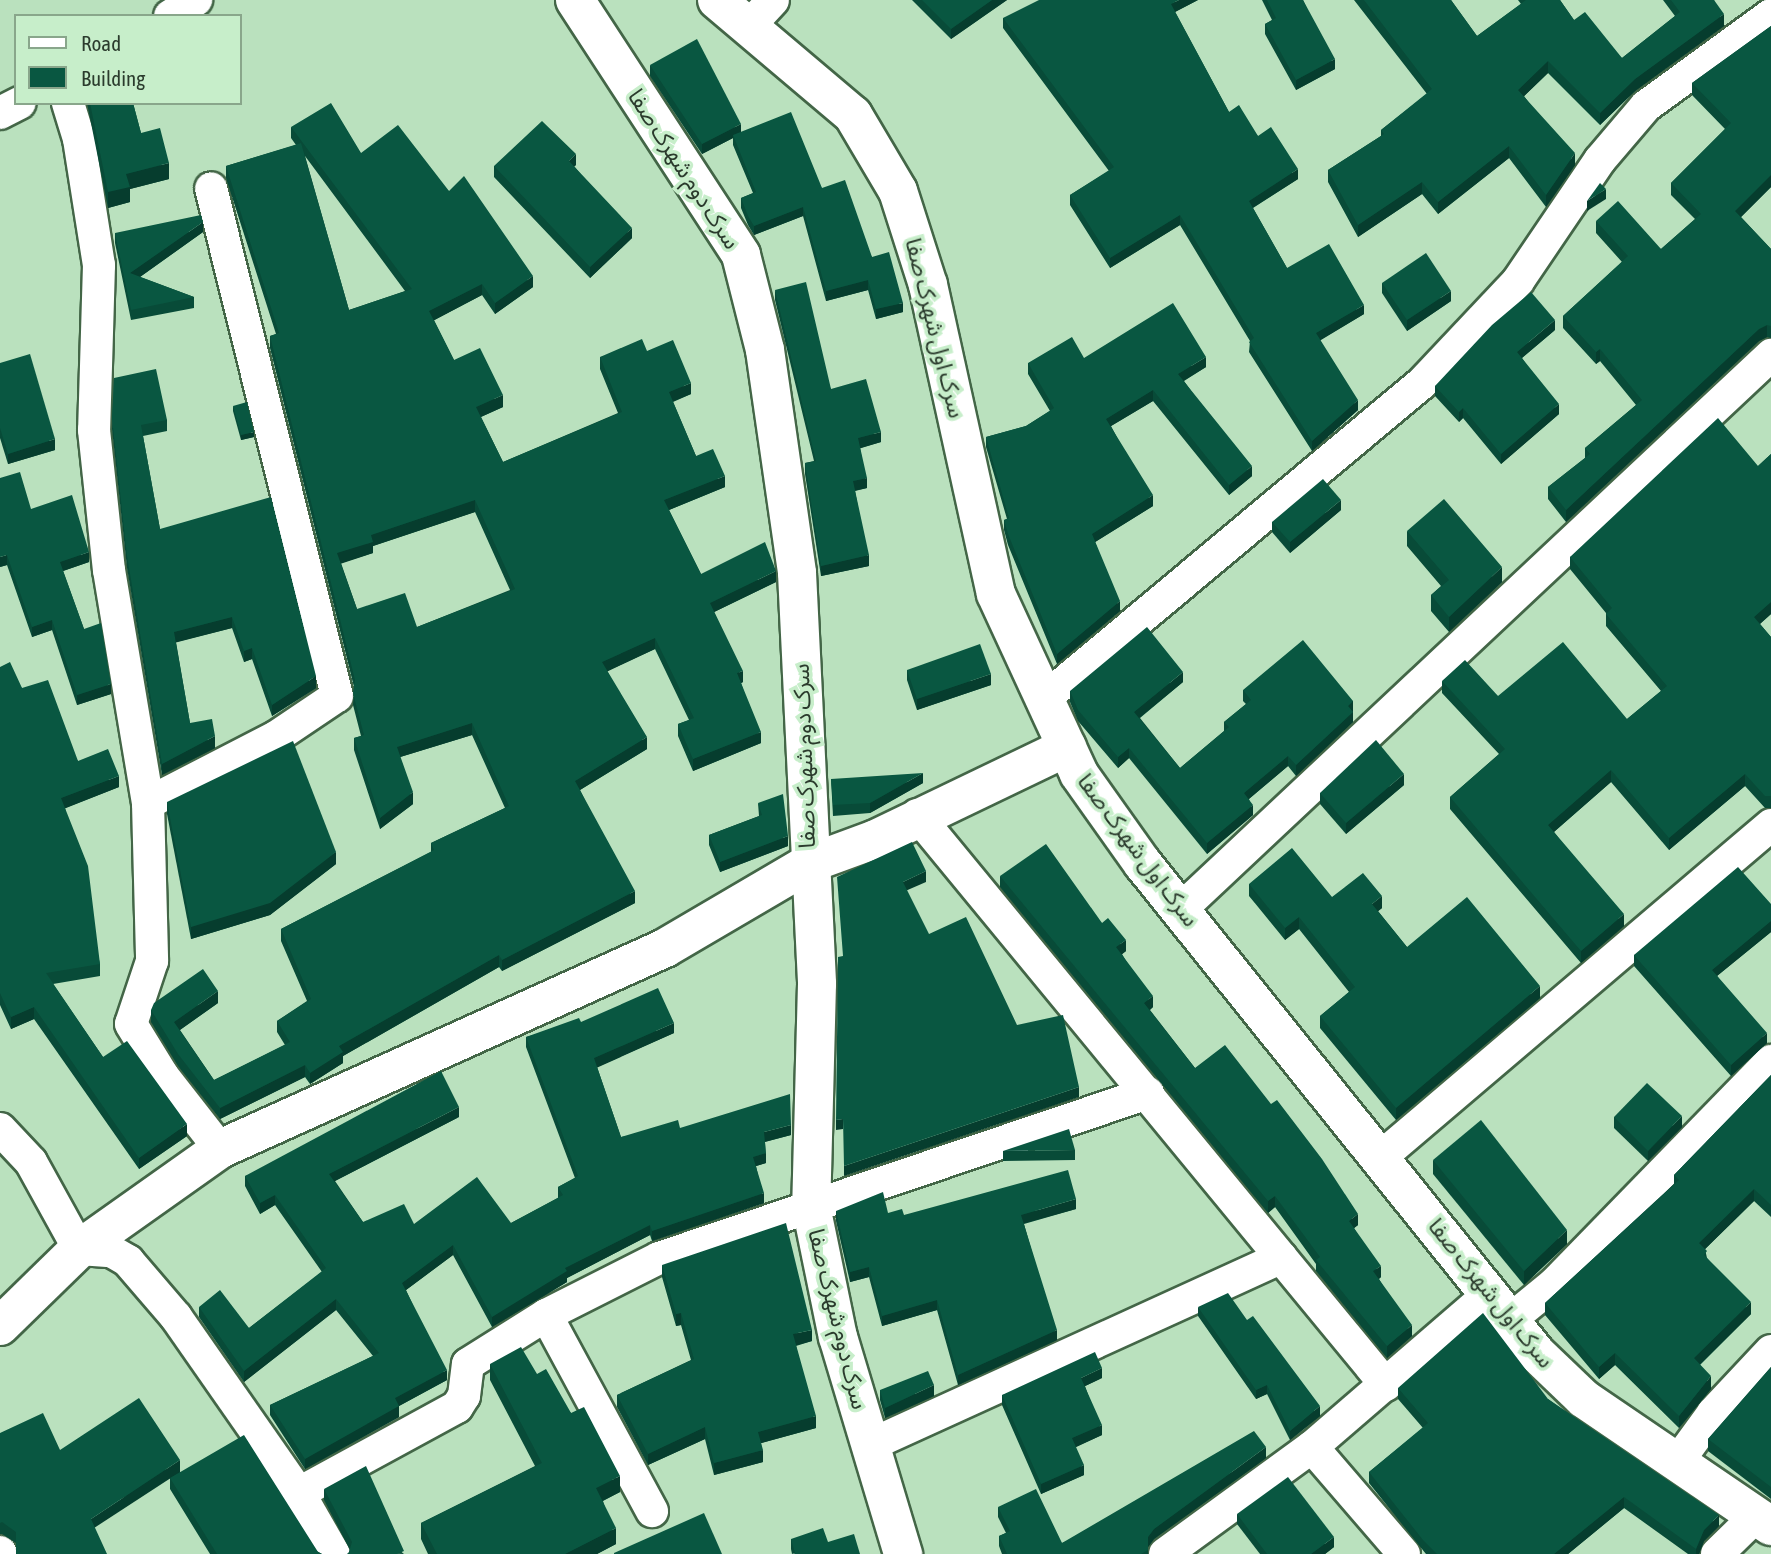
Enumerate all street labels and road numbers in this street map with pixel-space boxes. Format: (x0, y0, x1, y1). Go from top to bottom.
street label: سرک دوم شهرک صفا (622, 84, 746, 254)
street label: سرک اول شهرک صفا (899, 235, 971, 421)
street label: سرک دوم شهرک صفا (787, 663, 821, 849)
street label: سرک اول شهرک صفا (1071, 768, 1205, 932)
street label: سرک اول شهرک صفا (1422, 1213, 1560, 1373)
street label: سرک دوم شهرک صفا (802, 1226, 874, 1412)

